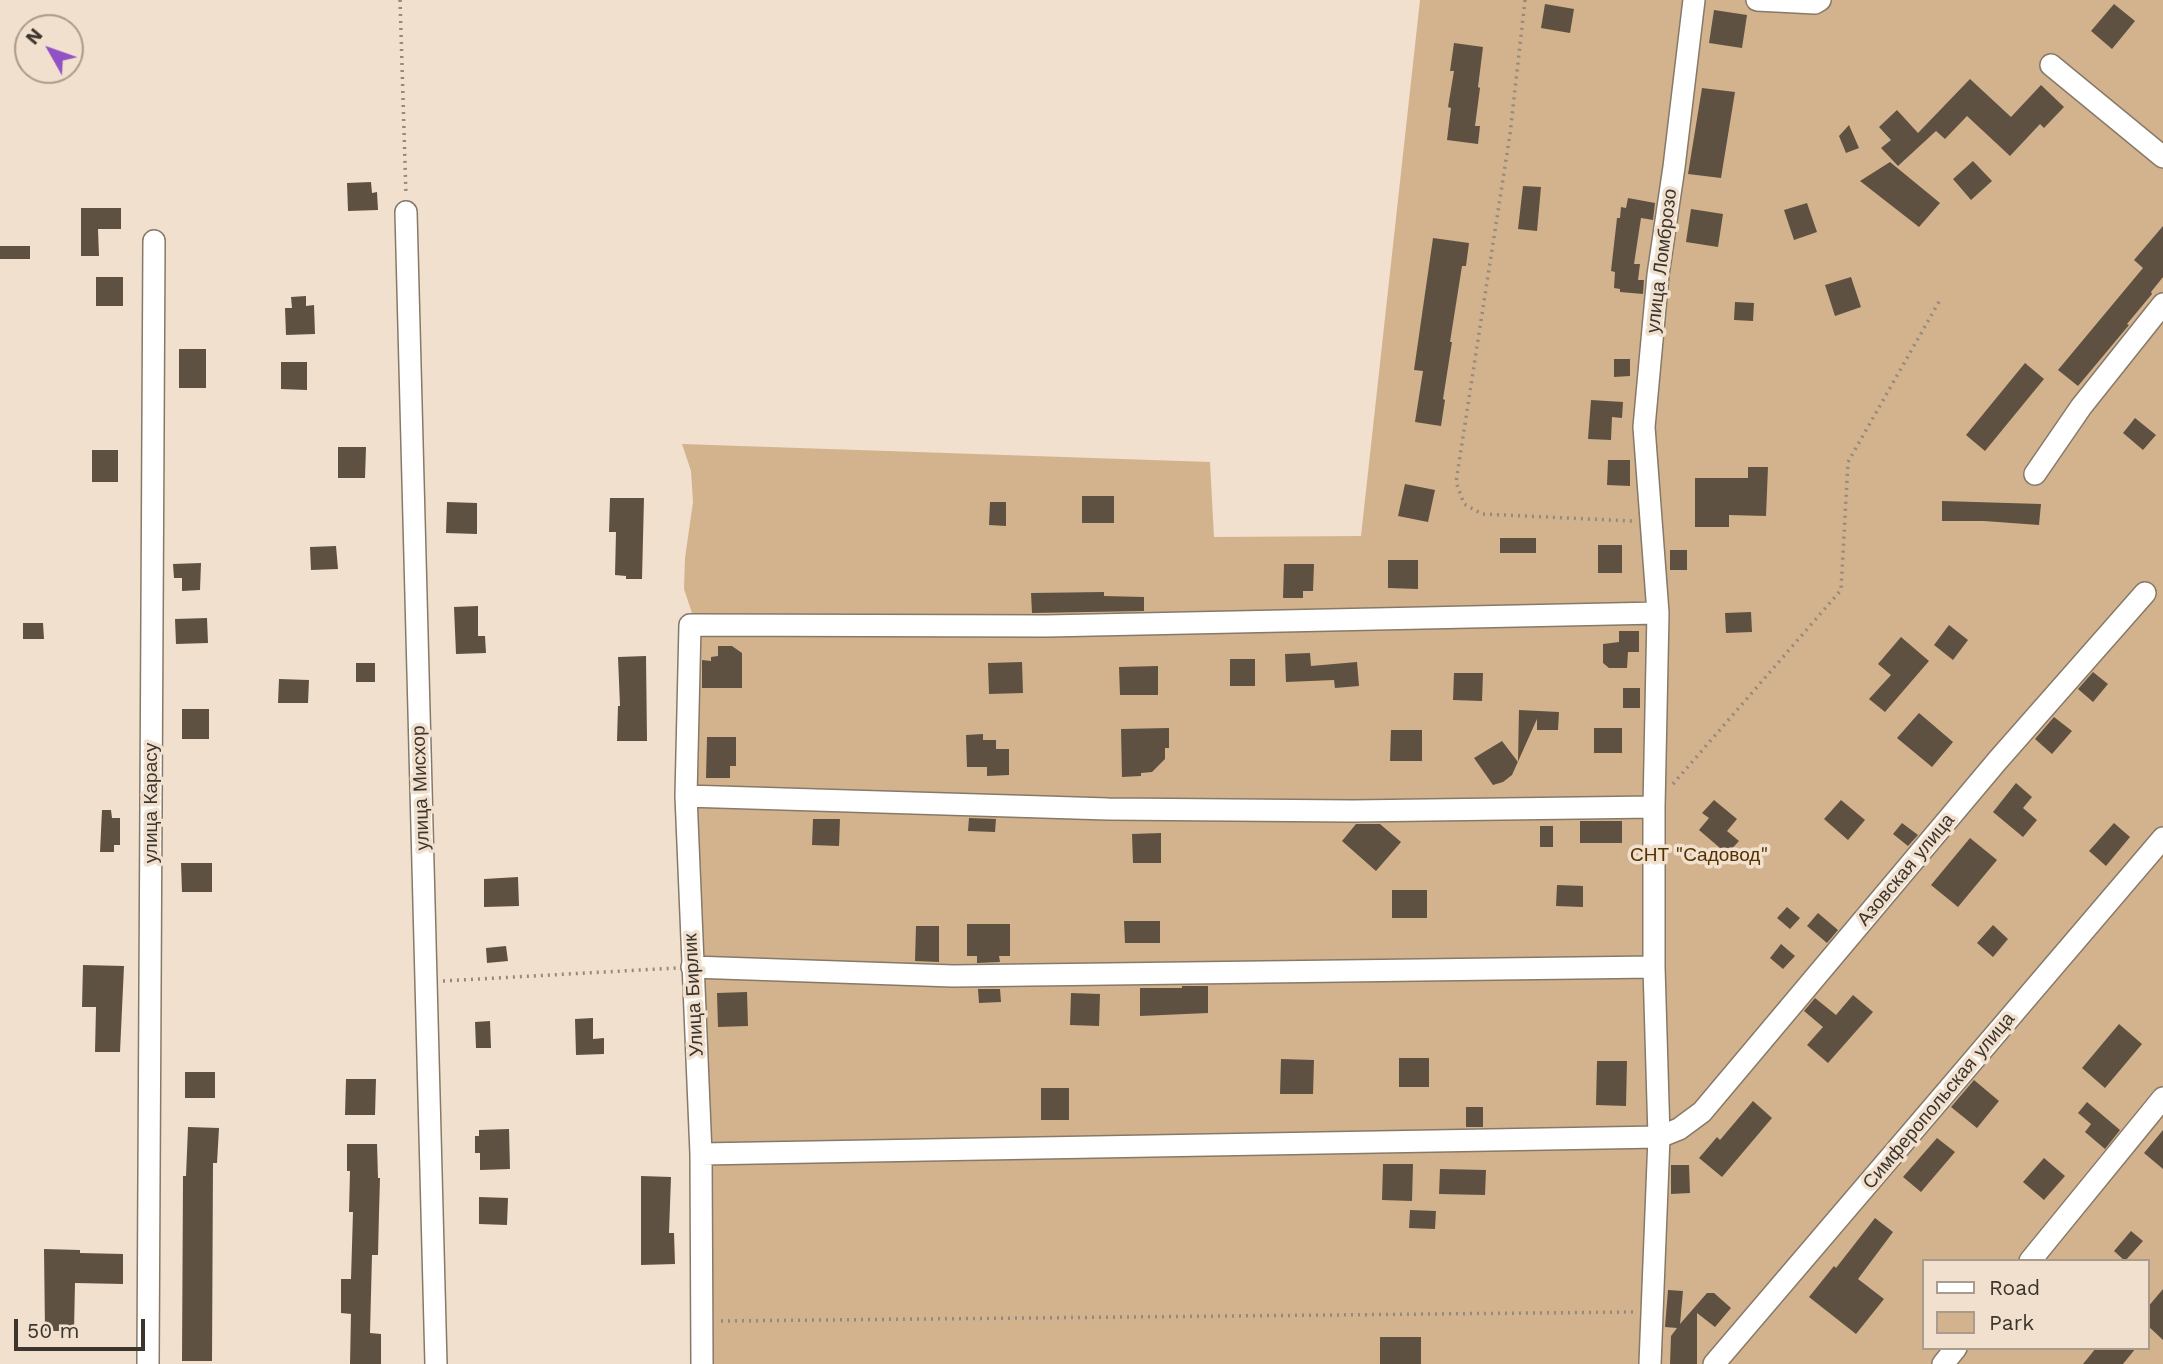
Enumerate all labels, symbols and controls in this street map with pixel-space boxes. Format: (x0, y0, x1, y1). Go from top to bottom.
north arrow (14, 14, 84, 84)
text: N (21, 24, 47, 49)
street label: улица Ломброзо (1642, 187, 1682, 335)
street label: улица Мисхор (407, 725, 435, 851)
street label: улица Карасу (140, 743, 162, 863)
street label: Азовская улица (1852, 809, 1960, 931)
park label: СНТ "Садовод" (1630, 844, 1768, 866)
street label: Улица Бирлик (679, 933, 709, 1057)
street label: Симферопольская улица (1858, 1008, 2020, 1194)
legend (1922, 1259, 2149, 1350)
text: Road (1989, 1275, 2040, 1300)
scale bar (18, 1304, 149, 1348)
text: Park (1989, 1310, 2034, 1335)
text: 50 m (27, 1318, 79, 1343)

